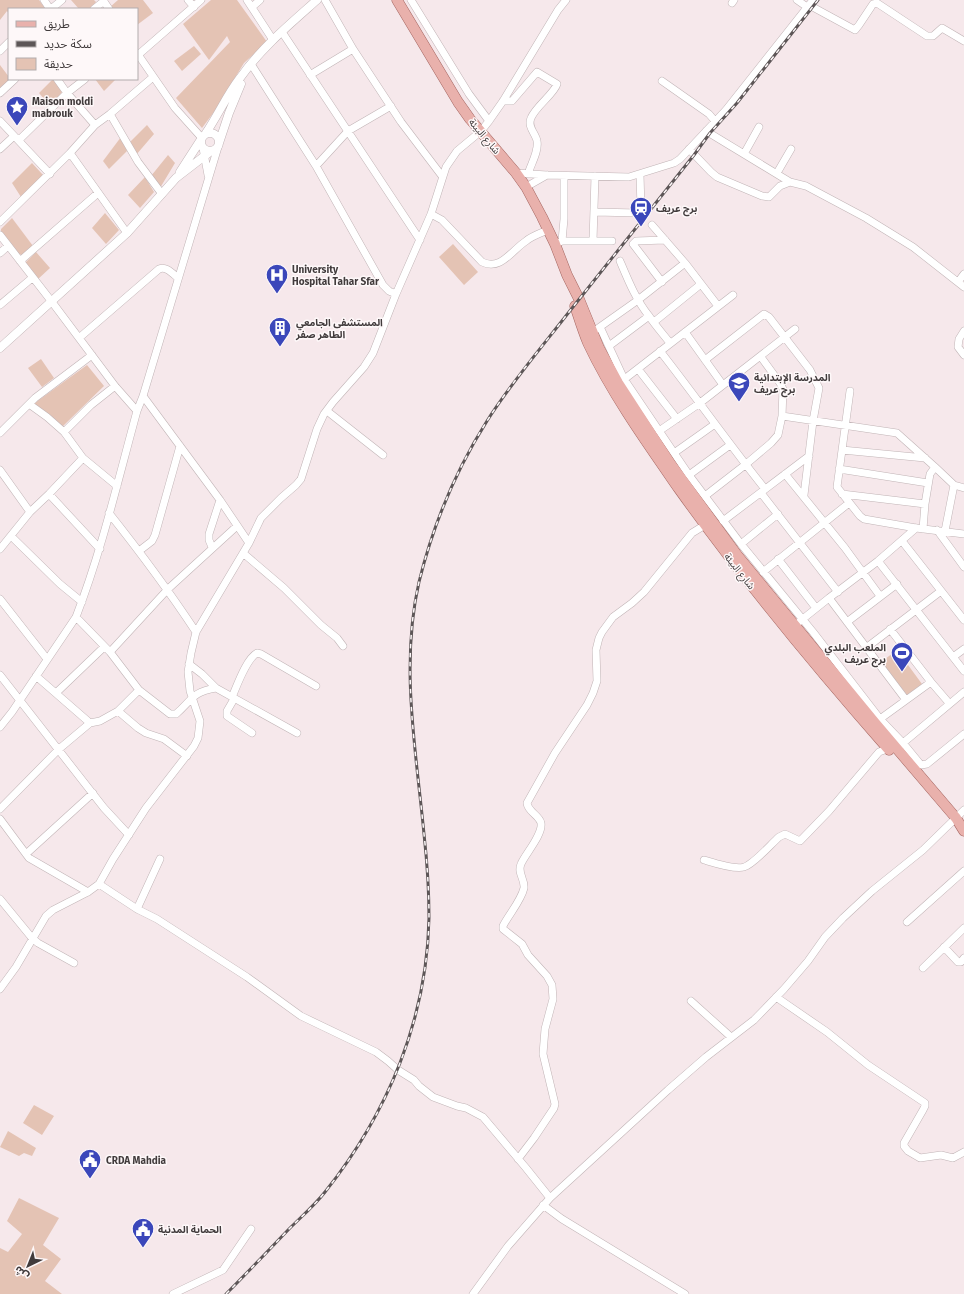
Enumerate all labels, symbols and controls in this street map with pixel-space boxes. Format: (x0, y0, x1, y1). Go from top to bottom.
legend (8, 8, 138, 80)
text: طريق (44, 17, 70, 32)
text: سكة حديد (44, 37, 92, 51)
text: حديقة (44, 57, 73, 71)
place icon: Maison moldi mabrouk (4, 94, 30, 127)
place label: Maison moldi mabrouk (32, 96, 93, 120)
street label: شارع البيئة (465, 116, 503, 158)
station icon: برج عريف (628, 195, 654, 228)
place label: برج عريف (656, 203, 697, 217)
hospital icon: University Hospital Tahar Sfar (264, 262, 290, 295)
place label: University Hospital Tahar Sfar (292, 264, 380, 288)
building icon: المستشفى الجامعي الطاهر صفر (267, 315, 293, 348)
place label: المستشفى الجامعي الطاهر صفر (295, 317, 383, 341)
school or university icon: المدرسة الإبتدائية برج عريف (726, 370, 752, 403)
place label: المدرسة الإبتدائية برج عريف (754, 372, 831, 398)
street label: شارع البيئة (721, 551, 757, 593)
sports icon: الملعب البلدي برج عريف (889, 640, 915, 673)
place label: الملعب البلدي برج عريف (824, 642, 886, 668)
public building icon: CRDA Mahdia (77, 1147, 103, 1180)
place label: CRDA Mahdia (106, 1155, 167, 1167)
public building icon: الحماية المدنية (130, 1216, 156, 1249)
place label: الحماية المدنية (158, 1224, 222, 1236)
north arrow (8, 1246, 48, 1286)
text: ش (12, 1263, 31, 1283)

